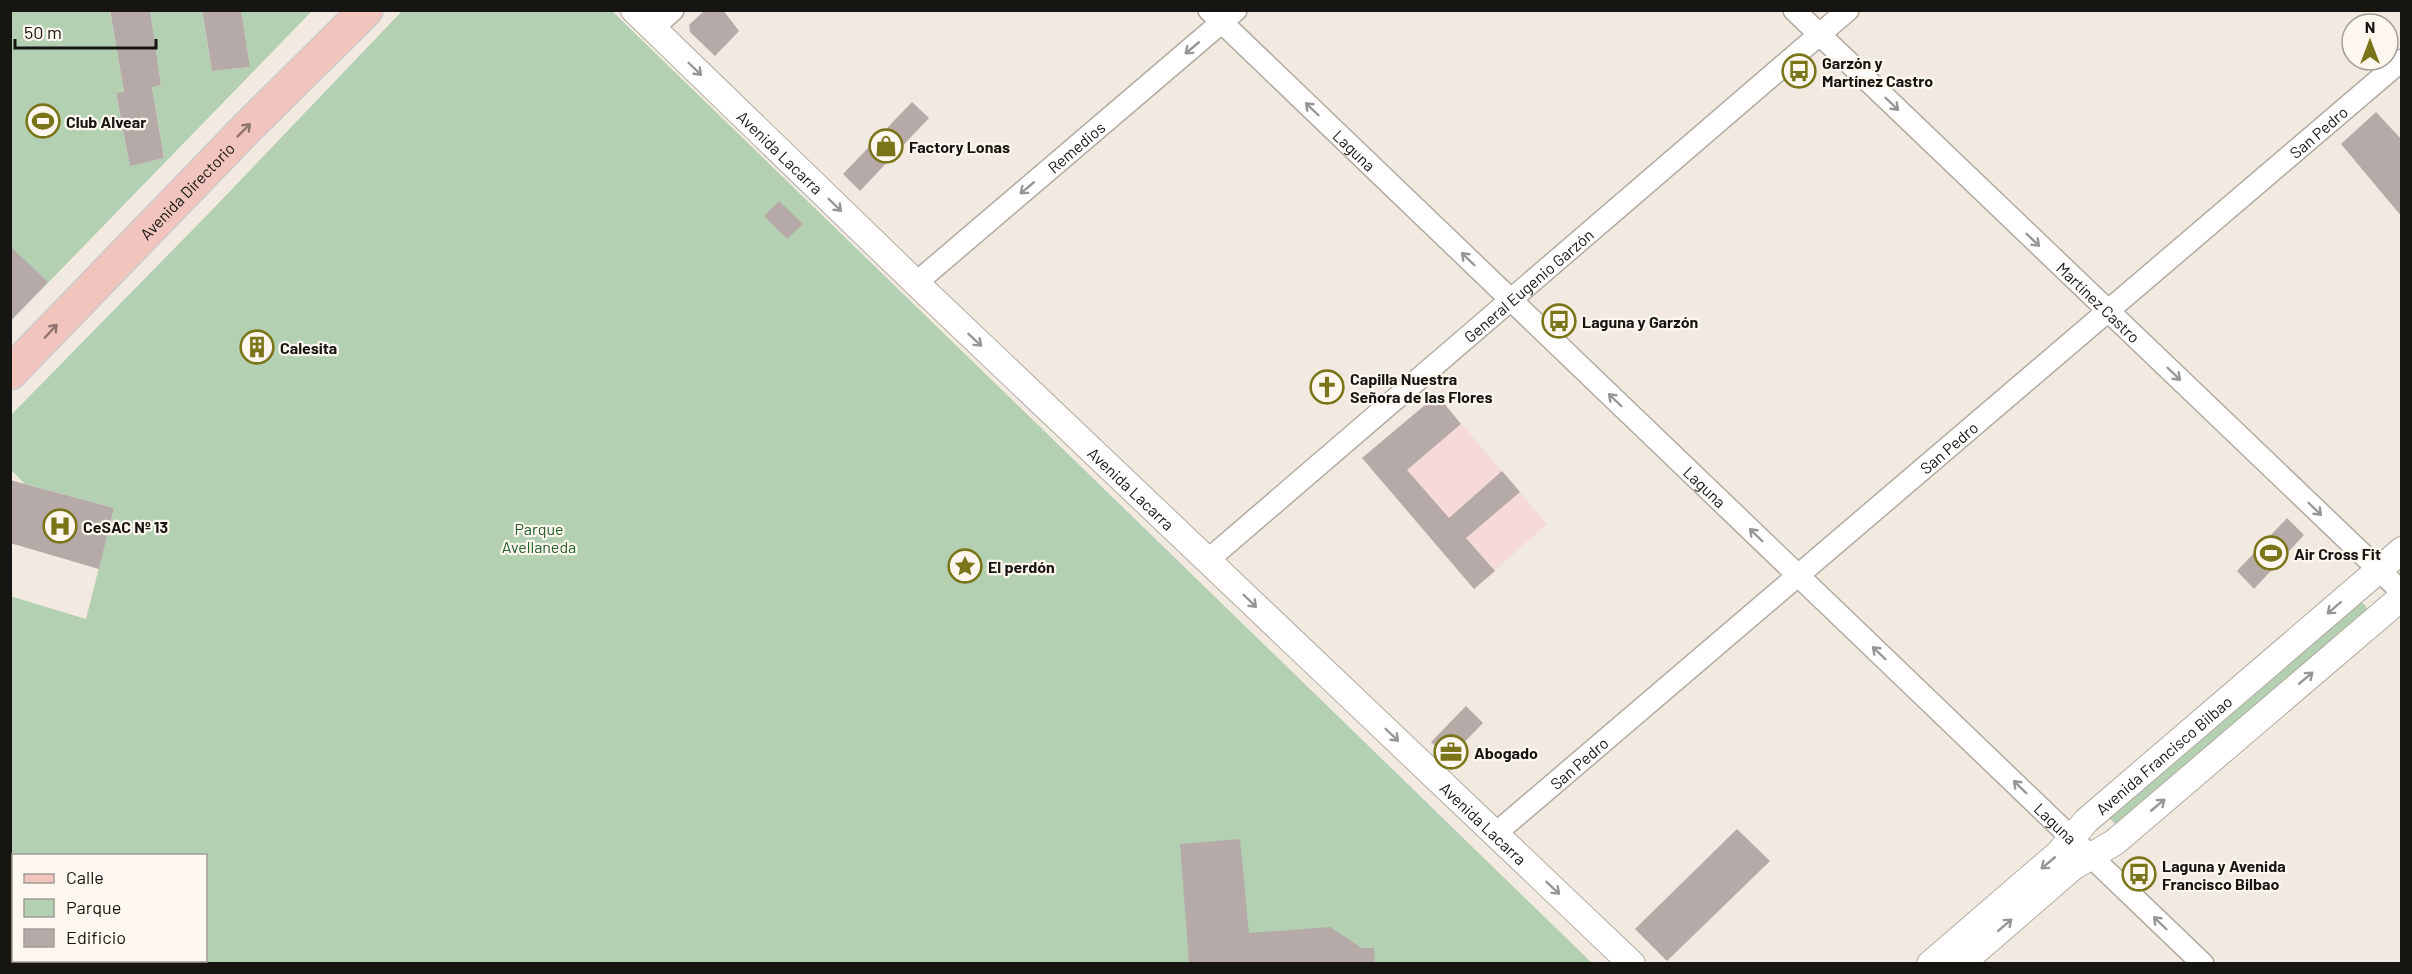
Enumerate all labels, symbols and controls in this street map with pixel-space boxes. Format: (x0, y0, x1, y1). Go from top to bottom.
scale bar (15, 12, 156, 50)
north arrow (2340, 12, 2400, 72)
text: N (2365, 17, 2375, 36)
text: 50 m (24, 21, 62, 43)
one-way arrow (1184, 42, 1200, 55)
bus stop icon: Garzón y Martínez Castro (1781, 53, 1817, 89)
place label: Garzón y Martínez Castro (1822, 53, 1933, 90)
one-way arrow (687, 62, 702, 76)
one-way arrow (1885, 97, 1900, 112)
one-way arrow (1305, 102, 1320, 117)
street label: San Pedro (2285, 102, 2351, 162)
sports icon: Club Alvear (25, 103, 61, 139)
street label: Avenida Lacarra (734, 106, 827, 198)
place label: Club Alvear (66, 112, 146, 131)
street label: Remedios (1043, 117, 1108, 176)
one-way arrow (237, 123, 252, 138)
street label: Laguna (1330, 125, 1380, 174)
shop icon: Factory Lonas (868, 128, 904, 164)
place label: Factory Lonas (909, 137, 1010, 156)
street label: Avenida Directorio (135, 138, 238, 243)
one-way arrow (1019, 182, 1035, 195)
one-way arrow (827, 197, 842, 212)
street label: General Eugenio Garzón (1460, 224, 1597, 346)
one-way arrow (2025, 232, 2040, 247)
one-way arrow (1461, 252, 1476, 266)
street label: Martínez Castro (2053, 258, 2144, 346)
bus stop icon: Laguna y Garzón (1541, 303, 1577, 339)
place label: Laguna y Garzón (1582, 312, 1698, 331)
one-way arrow (44, 324, 58, 339)
building icon: Calesita (239, 329, 275, 365)
one-way arrow (968, 333, 983, 347)
place label: Calesita (280, 338, 337, 357)
one-way arrow (2166, 367, 2181, 382)
church icon: Capilla Nuestra Señora de las Flores (1309, 369, 1345, 405)
place label: Capilla Nuestra Señora de las Flores (1350, 369, 1493, 406)
one-way arrow (1608, 393, 1623, 407)
street label: San Pedro (1915, 417, 1981, 477)
street label: Avenida Lacarra (1085, 443, 1179, 533)
street label: Laguna (1680, 462, 1730, 511)
one-way arrow (2307, 501, 2322, 515)
hospital icon: CeSAC Nº 13 (42, 508, 78, 544)
place label: CeSAC Nº 13 (83, 517, 168, 536)
park label: Parque Avellaneda (502, 519, 576, 556)
one-way arrow (1749, 528, 1764, 542)
sports icon: Air Cross Fit (2253, 535, 2289, 571)
place label: Air Cross Fit (2294, 544, 2381, 563)
place icon: El perdón (947, 548, 983, 584)
place label: El perdón (988, 557, 1055, 576)
one-way arrow (1243, 593, 1258, 608)
one-way arrow (2327, 601, 2342, 615)
one-way arrow (1872, 645, 1887, 660)
one-way arrow (2298, 672, 2314, 685)
street label: Avenida Francisco Bilbao (2091, 691, 2235, 818)
one-way arrow (1384, 728, 1399, 742)
street label: San Pedro (1546, 733, 1612, 793)
office icon: Abogado (1433, 734, 1469, 770)
place label: Abogado (1474, 743, 1538, 762)
street label: Avenida Lacarra (1437, 778, 1531, 868)
one-way arrow (2013, 780, 2028, 794)
street label: Laguna (2031, 798, 2081, 848)
one-way arrow (2150, 798, 2165, 812)
legend (12, 854, 207, 962)
one-way arrow (2041, 856, 2056, 870)
bus stop icon: Laguna y Avenida Francisco Bilbao (2121, 856, 2157, 892)
place label: Laguna y Avenida Francisco Bilbao (2162, 856, 2286, 893)
text: Calle (66, 866, 104, 888)
one-way arrow (1545, 881, 1560, 896)
text: Parque (66, 896, 121, 918)
one-way arrow (2153, 916, 2168, 930)
one-way arrow (1997, 918, 2012, 932)
text: Edificio (66, 926, 126, 948)

